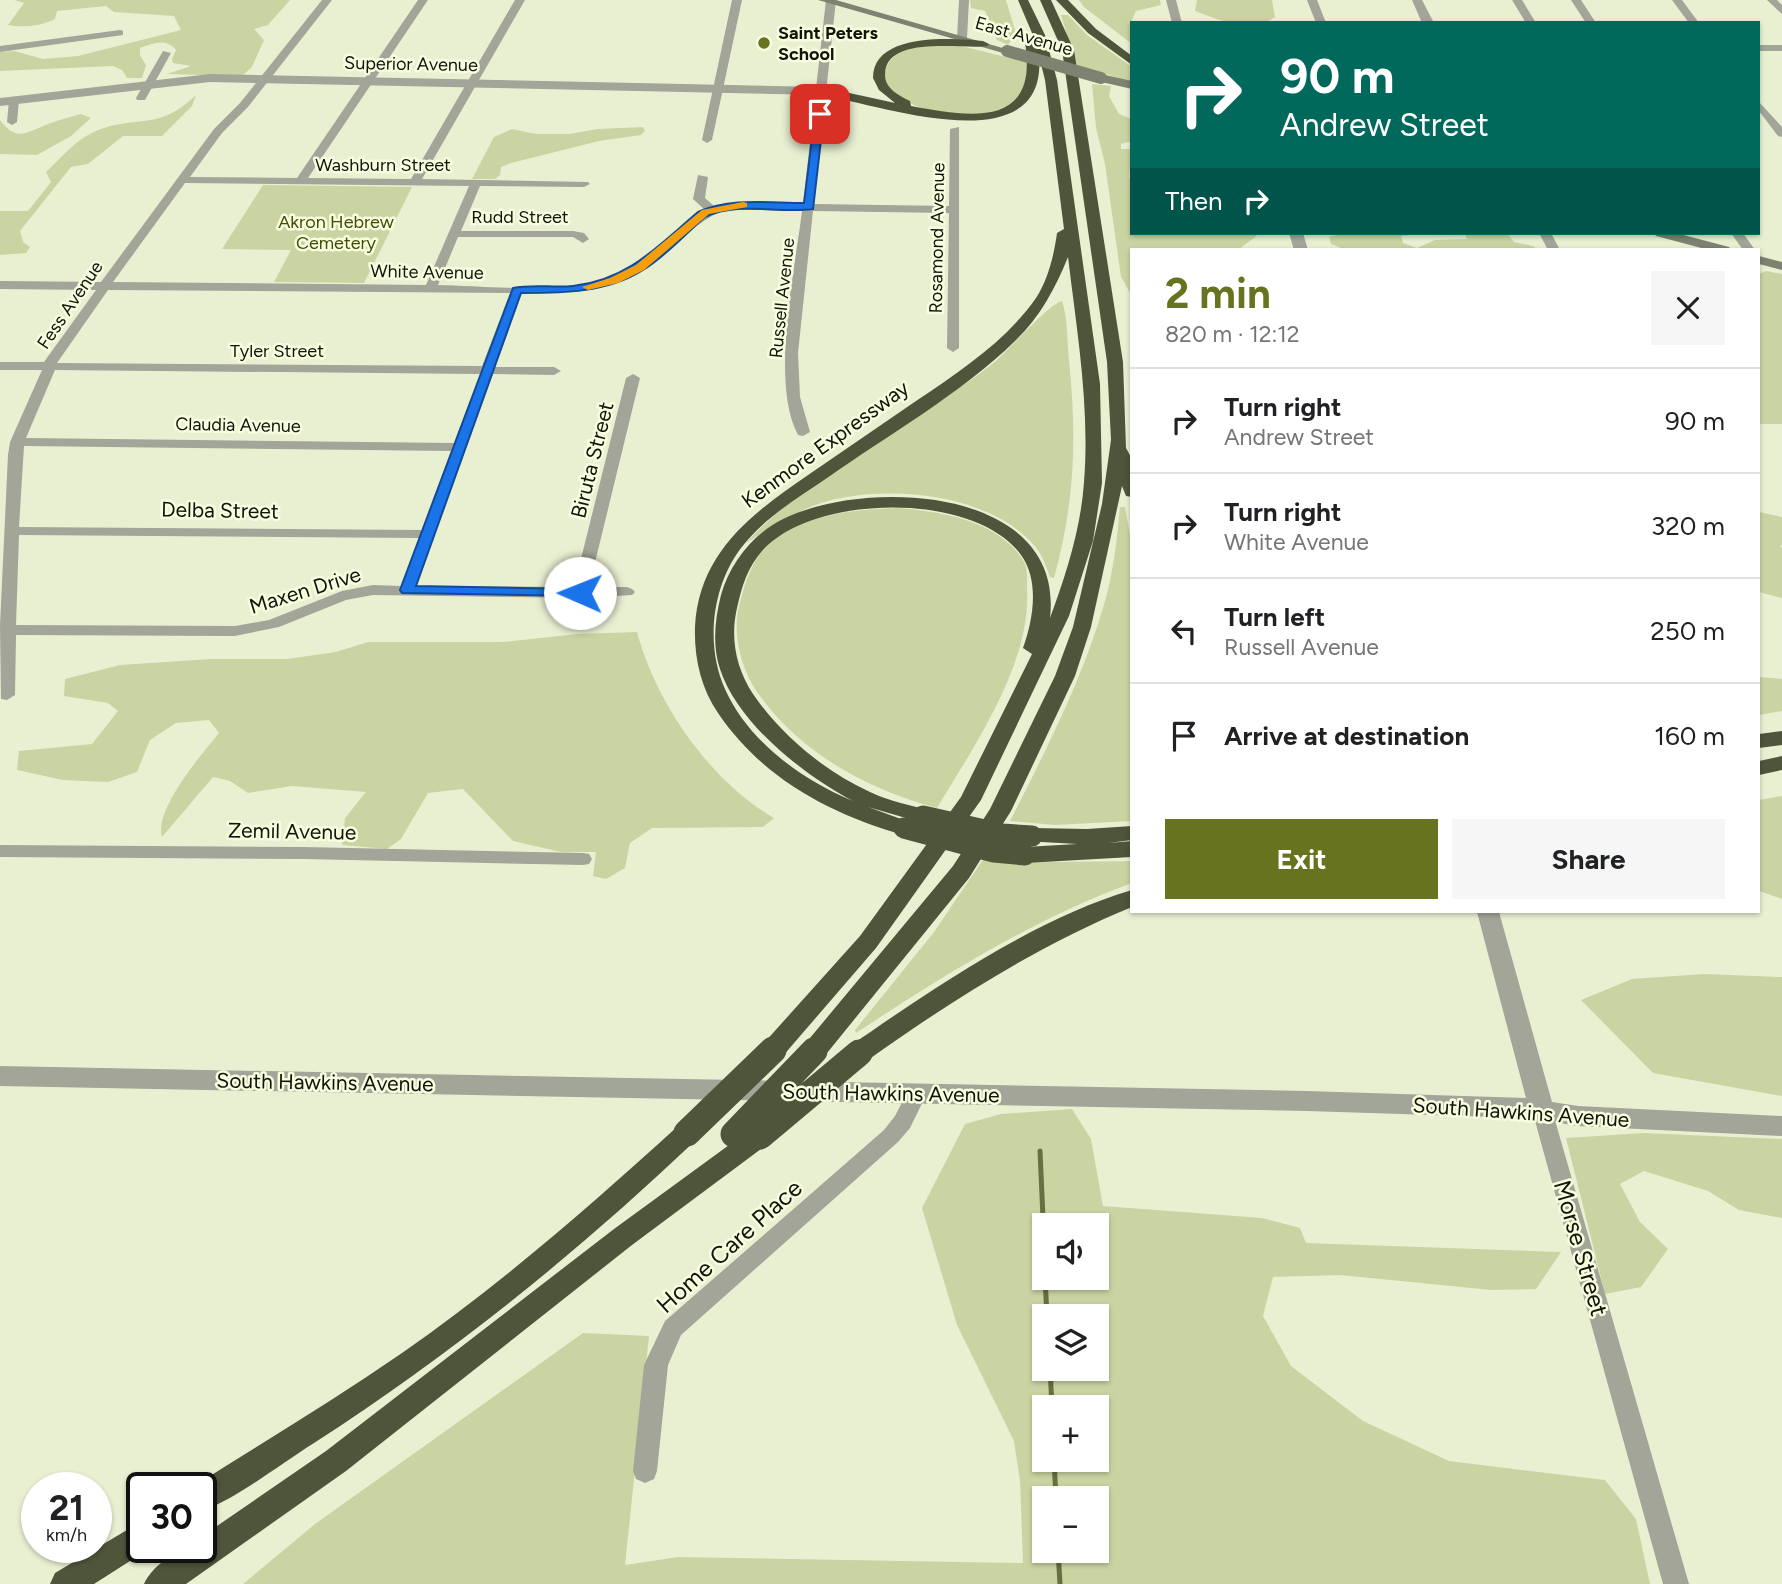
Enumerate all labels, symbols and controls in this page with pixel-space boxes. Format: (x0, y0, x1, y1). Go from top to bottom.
street label: East Avenue (973, 12, 1075, 60)
place label: Saint Peters School (778, 22, 878, 65)
marker: Saint Peters School (756, 35, 772, 51)
text: 90 m (1280, 46, 1395, 105)
icon: right (1165, 49, 1256, 140)
street label: Superior Avenue (344, 52, 478, 76)
pin (790, 84, 850, 144)
icon: arrive (801, 95, 839, 133)
text: Andrew Street (1280, 106, 1489, 144)
street label: Washburn Street (315, 154, 451, 176)
street label: Rosamond Avenue (925, 162, 949, 314)
icon: right (1237, 182, 1275, 220)
text: Then (1165, 185, 1223, 217)
street label: Rudd Street (471, 206, 569, 228)
park label: Akron Hebrew Cemetery (278, 211, 394, 254)
street label: Russell Avenue (765, 236, 799, 359)
street label: Fess Avenue (32, 257, 108, 353)
street label: White Avenue (370, 260, 484, 284)
text: 2 min (1165, 268, 1271, 319)
button: close (1651, 271, 1725, 345)
text: 820 m · 12:12 (1165, 320, 1300, 348)
street label: Tyler Street (230, 340, 324, 362)
street label: Kenmore Expressway (737, 375, 913, 513)
text: Turn right (1224, 391, 1341, 423)
street label: Biruta Street (565, 399, 619, 521)
icon: right (1165, 402, 1203, 440)
text: 90 m (1665, 405, 1725, 437)
street label: Claudia Avenue (175, 413, 301, 437)
text: Andrew Street (1224, 423, 1374, 451)
street label: Delba Street (161, 496, 279, 524)
text: Turn right (1224, 496, 1341, 528)
icon: right (1165, 507, 1203, 545)
text: 320 m (1651, 510, 1725, 542)
text: White Avenue (1224, 528, 1369, 556)
position arrow (543, 556, 617, 630)
street label: Maxen Drive (246, 561, 364, 619)
text: Turn left (1224, 601, 1325, 633)
icon: left (1165, 612, 1203, 650)
text: 250 m (1650, 615, 1725, 647)
text: Russell Avenue (1224, 633, 1379, 661)
icon: arrive (1165, 717, 1203, 755)
text: Arrive at destination (1224, 720, 1469, 752)
text: 160 m (1654, 720, 1725, 752)
street label: Zemil Avenue (228, 817, 356, 845)
button: Exit (1165, 819, 1438, 899)
button: Share (1452, 819, 1725, 899)
street label: South Hawkins Avenue (216, 1068, 434, 1096)
street label: South Hawkins Avenue (782, 1079, 1000, 1107)
street label: South Hawkins Avenue (1412, 1092, 1630, 1132)
street label: Home Care Place (650, 1173, 808, 1319)
street label: Morse Street (1548, 1177, 1614, 1319)
map controls (1032, 1213, 1109, 1563)
button: sound (1032, 1213, 1109, 1290)
button: layers (1032, 1304, 1109, 1381)
button: + (1032, 1395, 1109, 1472)
speed limit sign: 30 (126, 1472, 217, 1563)
button: − (1032, 1486, 1109, 1563)
text: 21 (49, 1487, 84, 1529)
text: km/h (46, 1524, 87, 1546)

